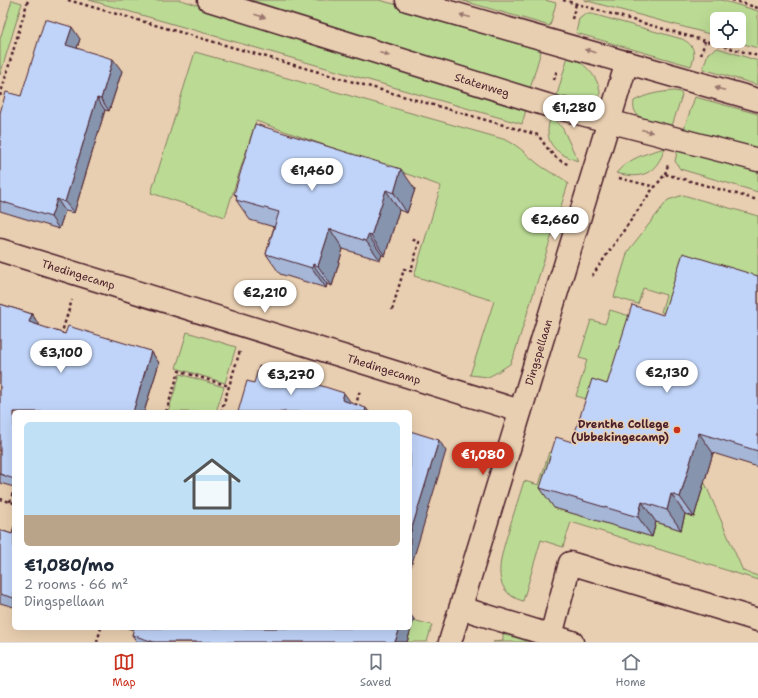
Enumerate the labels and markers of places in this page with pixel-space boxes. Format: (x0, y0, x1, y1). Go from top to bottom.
pin: €1,280 (541, 95, 607, 129)
pin: €1,460 (279, 158, 345, 192)
pin: €2,660 (522, 207, 588, 241)
pin: €2,210 (232, 280, 298, 314)
pin: €3,100 (28, 340, 94, 374)
pin: €2,130 (634, 360, 700, 394)
pin: €3,270 (258, 362, 324, 396)
place label: Drenthe College (Ubbekingecamp) (571, 417, 669, 445)
marker: Drenthe College (Ubbekingecamp) (672, 425, 682, 435)
pin: €1,080 (450, 442, 516, 476)

